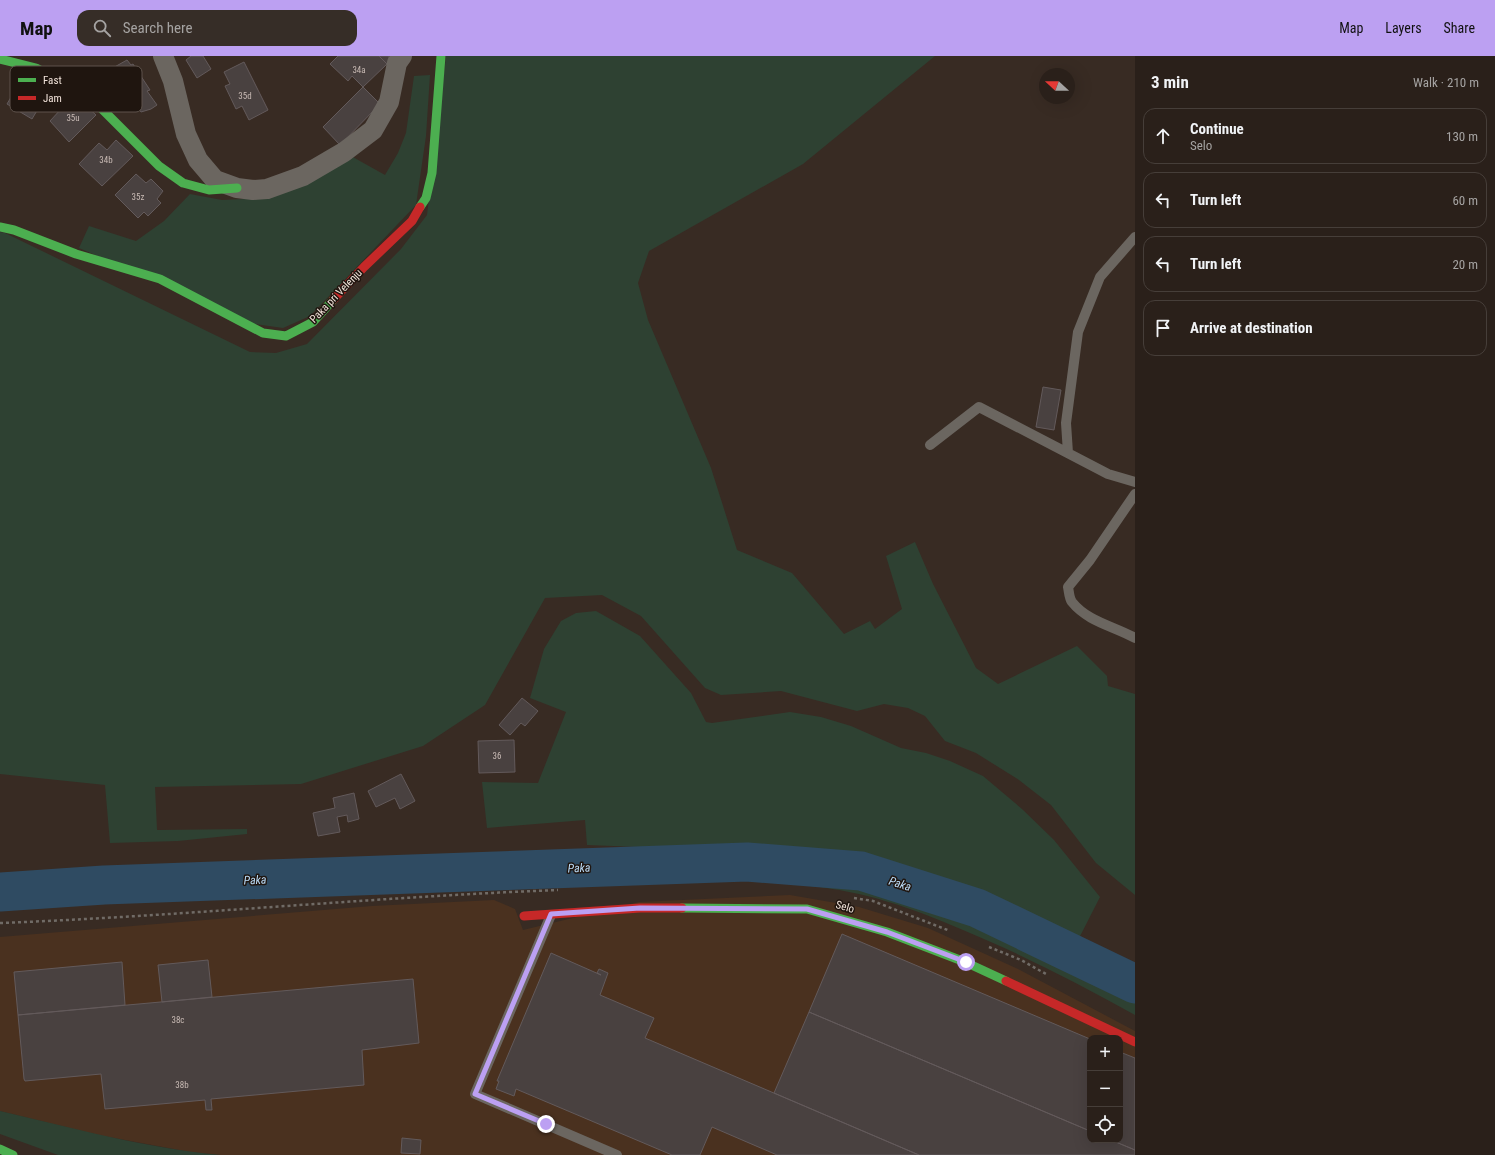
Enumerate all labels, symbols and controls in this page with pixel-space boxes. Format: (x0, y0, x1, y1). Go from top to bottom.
search box (77, 10, 357, 46)
text: Map (20, 17, 53, 40)
icon: search (91, 17, 113, 39)
text: Search here (123, 19, 193, 37)
text: Map (1339, 20, 1363, 36)
text: Layers (1385, 20, 1422, 36)
text: Share (1444, 20, 1475, 36)
house number: 34a (352, 65, 366, 75)
legend (10, 66, 142, 112)
north arrow (1039, 68, 1075, 104)
text: 3 min (1151, 72, 1189, 92)
text: Fast (43, 74, 62, 87)
text: Walk · 210 m (1413, 75, 1479, 90)
house number: 35d (238, 91, 252, 101)
text: Jam (43, 92, 62, 105)
house number: 35u (66, 113, 80, 123)
text: Continue (1190, 120, 1244, 138)
icon: ahead (1152, 125, 1174, 147)
text: 130 m (1446, 129, 1478, 144)
text: Selo (1190, 138, 1212, 153)
house number: 34b (99, 155, 113, 165)
icon: left (1152, 189, 1174, 211)
text: Turn left (1190, 191, 1241, 209)
house number: 35z (132, 192, 144, 202)
text: 60 m (1452, 193, 1478, 208)
icon: left (1152, 253, 1174, 275)
text: Turn left (1190, 255, 1241, 273)
text: 20 m (1452, 257, 1478, 272)
street label: Paka pri Velenju (307, 266, 365, 326)
icon: arrive (1152, 317, 1174, 339)
text: Arrive at destination (1190, 319, 1313, 337)
house number: 36 (493, 751, 501, 761)
water label: Paka (567, 861, 591, 875)
water label: Paka (243, 873, 267, 887)
water label: Paka (887, 874, 913, 894)
street label: Selo (834, 898, 856, 916)
route start (957, 953, 975, 971)
house number: 38c (171, 1015, 185, 1025)
map controls (1087, 1035, 1123, 1143)
button: + (1087, 1035, 1123, 1071)
button: − (1087, 1071, 1123, 1107)
house number: 38b (175, 1080, 189, 1090)
button: locate (1087, 1107, 1123, 1143)
route end (537, 1115, 555, 1133)

